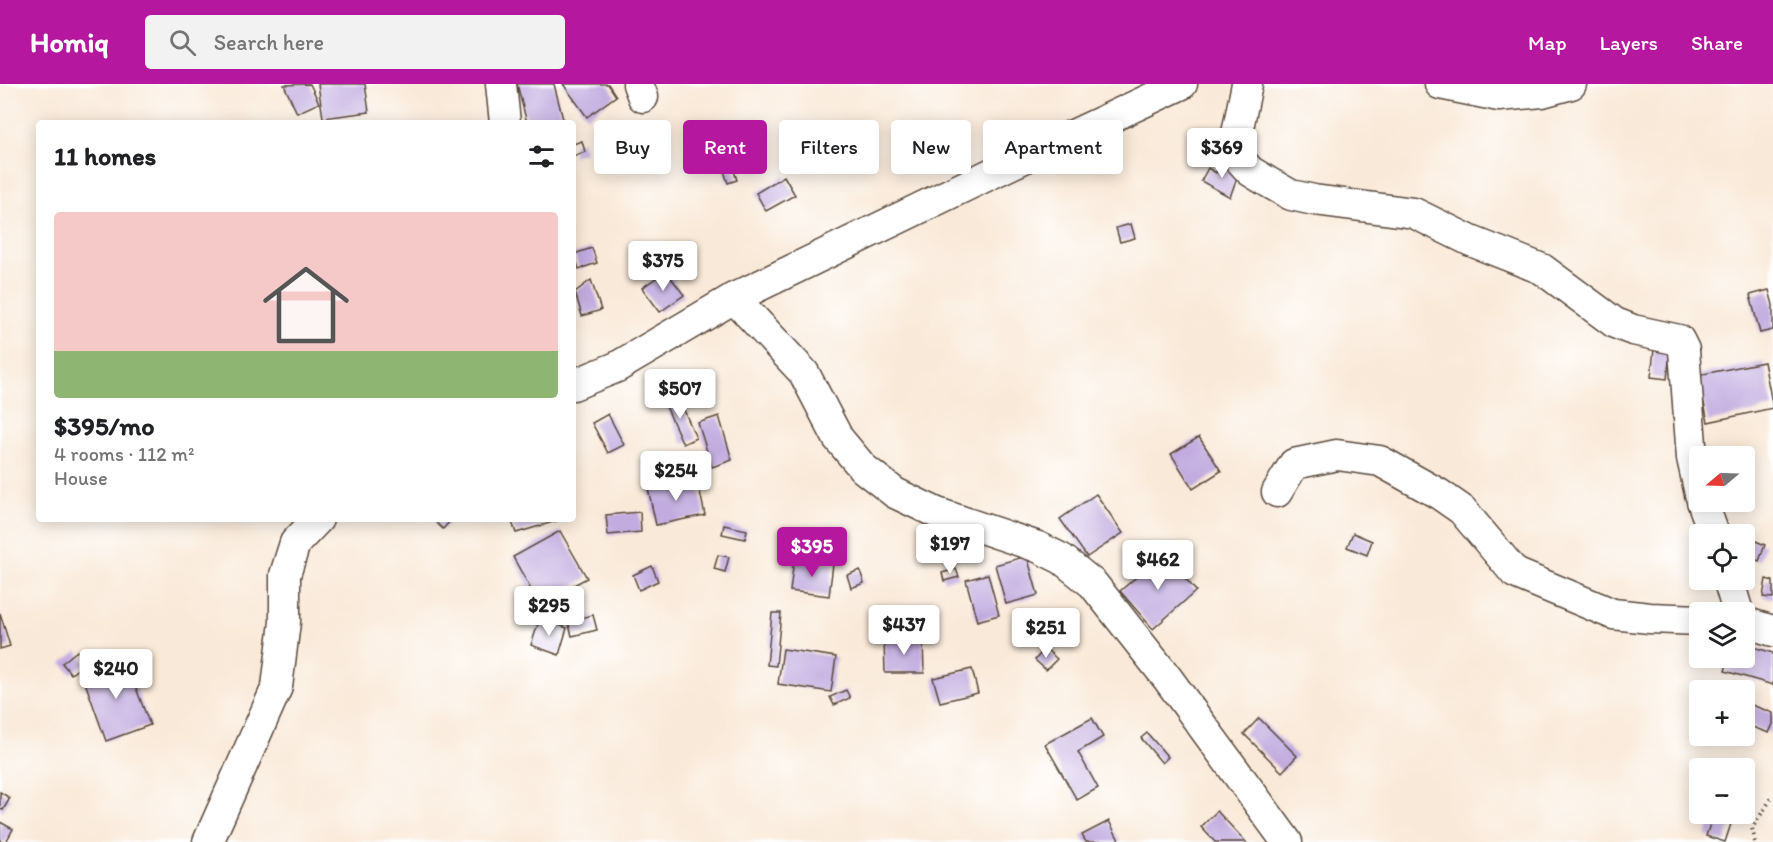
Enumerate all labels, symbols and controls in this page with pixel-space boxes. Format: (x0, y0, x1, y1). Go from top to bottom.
search box (145, 15, 565, 69)
text: Homiq (30, 25, 109, 59)
icon: search (166, 26, 199, 59)
text: Search here (214, 29, 324, 56)
text: Map (1528, 30, 1567, 55)
text: Layers (1600, 30, 1658, 55)
text: Share (1691, 30, 1743, 55)
chip: Buy (594, 120, 671, 174)
chip: Rent (683, 120, 767, 174)
chip: Filters (779, 120, 879, 174)
chip: New (891, 120, 971, 174)
chip: Apartment (983, 120, 1123, 174)
pin: $369 (1186, 128, 1258, 179)
text: $369 (1201, 135, 1243, 159)
text: 11 homes (54, 140, 156, 172)
icon: filters (525, 140, 558, 173)
pin: $375 (627, 241, 699, 292)
text: $375 (642, 248, 684, 272)
icon: home (252, 251, 360, 359)
pin: $507 (644, 369, 716, 420)
text: $507 (659, 376, 701, 400)
text: $395/mo (54, 410, 155, 442)
text: 4 rooms · 112 m² (54, 442, 194, 466)
north arrow (1689, 446, 1755, 512)
map controls (1689, 446, 1755, 824)
pin: $254 (640, 451, 712, 502)
text: $254 (654, 458, 698, 482)
text: House (54, 466, 108, 490)
pin: $197 (914, 524, 986, 575)
button: locate (1689, 524, 1755, 590)
pin: $395 (776, 527, 848, 578)
text: $197 (930, 531, 970, 555)
text: $395 (791, 534, 833, 558)
pin: $462 (1122, 540, 1194, 591)
text: $462 (1136, 547, 1180, 571)
pin: $295 (513, 586, 585, 637)
text: $295 (528, 593, 570, 617)
button: layers (1689, 602, 1755, 668)
pin: $437 (868, 605, 940, 656)
pin: $251 (1010, 608, 1082, 659)
text: $437 (883, 612, 925, 636)
text: $251 (1026, 615, 1066, 639)
pin: $240 (80, 649, 152, 700)
text: $240 (94, 656, 139, 680)
button: + (1689, 680, 1755, 746)
button: − (1689, 758, 1755, 824)

